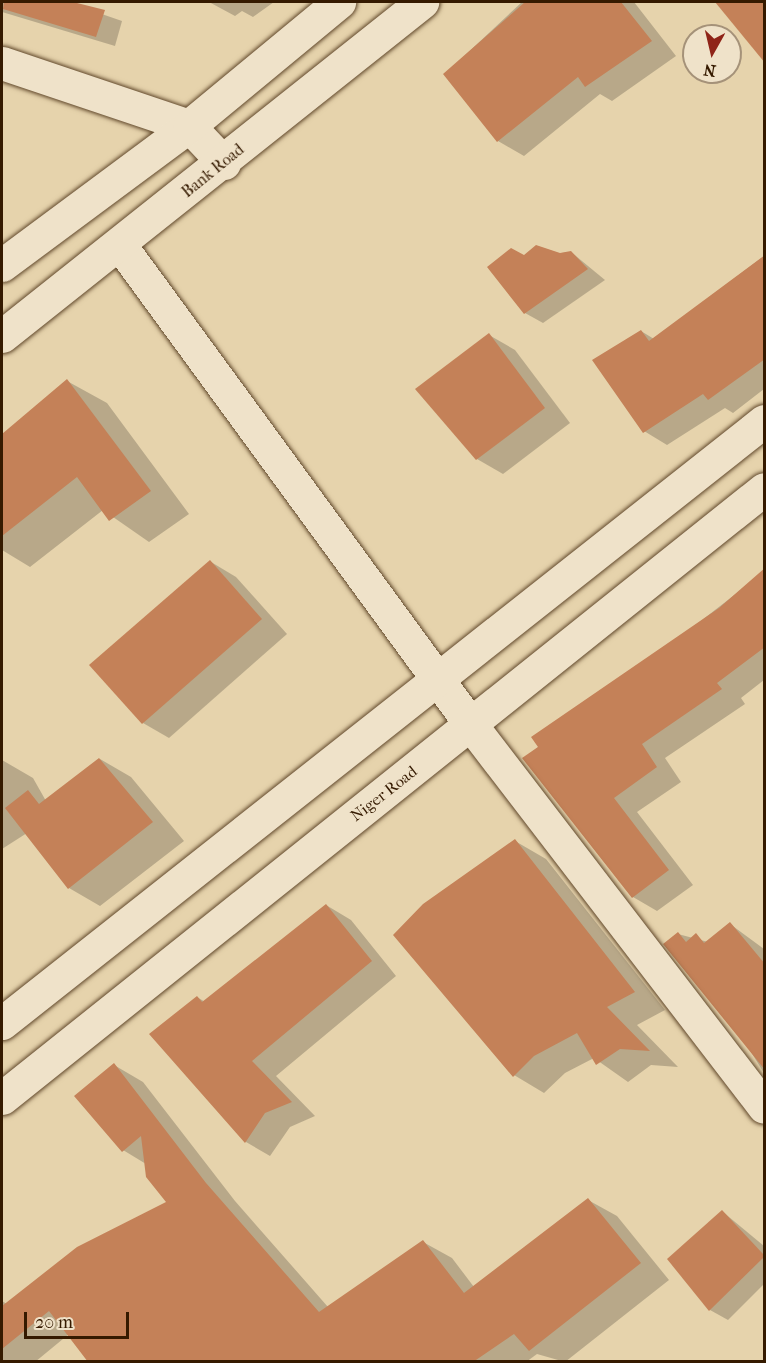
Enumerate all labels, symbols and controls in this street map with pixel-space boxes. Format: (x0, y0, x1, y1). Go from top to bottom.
north arrow (682, 24, 742, 84)
text: N (702, 60, 717, 81)
street label: Bank Road (178, 140, 248, 202)
street label: Niger Road (347, 762, 421, 826)
scale bar (27, 1300, 132, 1338)
text: 20 m (35, 1312, 73, 1333)

